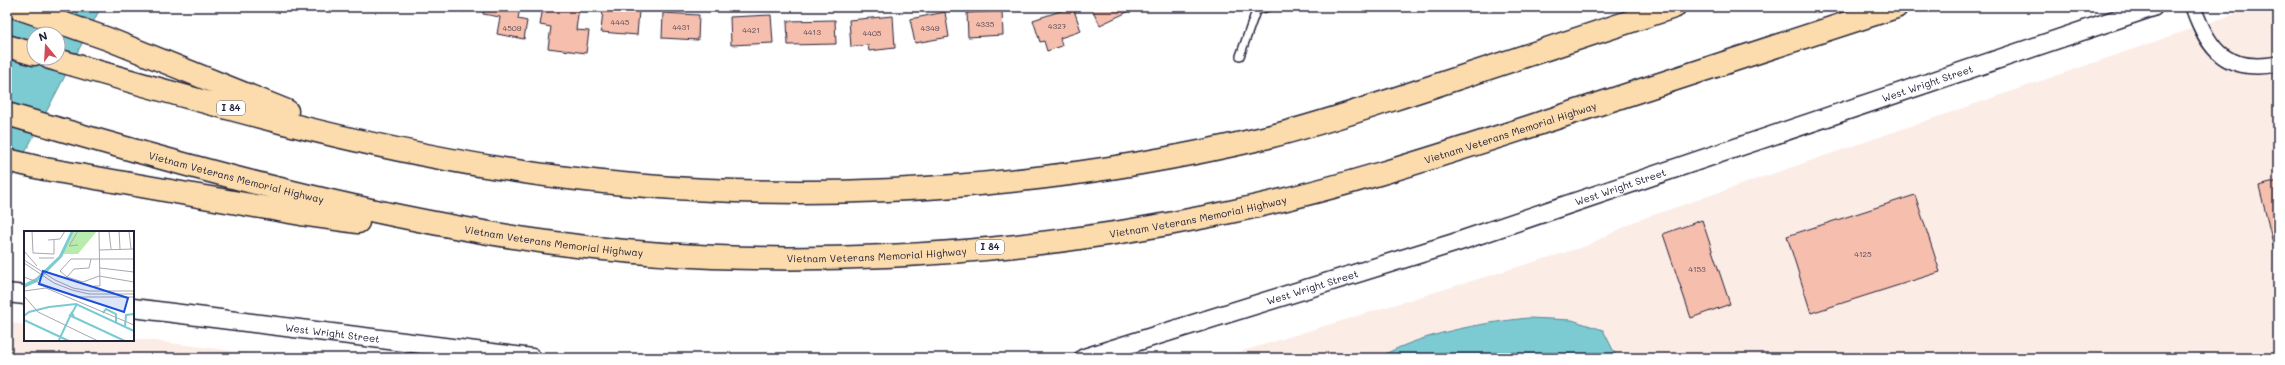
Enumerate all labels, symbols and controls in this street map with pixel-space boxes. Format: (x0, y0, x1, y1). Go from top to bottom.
house number: 4445 (611, 17, 630, 27)
house number: 4335 (976, 19, 995, 29)
house number: 4327 (1048, 21, 1067, 31)
house number: 4431 (672, 22, 690, 32)
house number: 4509 (502, 23, 522, 33)
house number: 4349 (921, 23, 940, 33)
house number: 4421 (742, 25, 760, 35)
north arrow (26, 26, 66, 66)
house number: 4413 (803, 27, 821, 37)
text: N (36, 28, 49, 44)
house number: 4405 (863, 28, 882, 38)
street label: West Wright Street (1880, 61, 1975, 105)
street label: Vietnam Veterans Memorial Highway (1423, 98, 1598, 167)
road number: I 84 (217, 101, 245, 115)
street label: Vietnam Veterans Memorial Highway (147, 148, 325, 206)
street label: West Wright Street (1573, 165, 1668, 209)
street label: Vietnam Veterans Memorial Highway (1108, 192, 1288, 241)
street label: Vietnam Veterans Memorial Highway (463, 222, 644, 260)
inset map (24, 231, 134, 341)
road number: I 84 (976, 240, 1004, 254)
street label: Vietnam Veterans Memorial Highway (787, 244, 967, 265)
house number: 4125 (1854, 249, 1872, 259)
house number: 4153 (1688, 264, 1706, 274)
street label: West Wright Street (1265, 266, 1360, 308)
street label: West Wright Street (284, 320, 381, 346)

